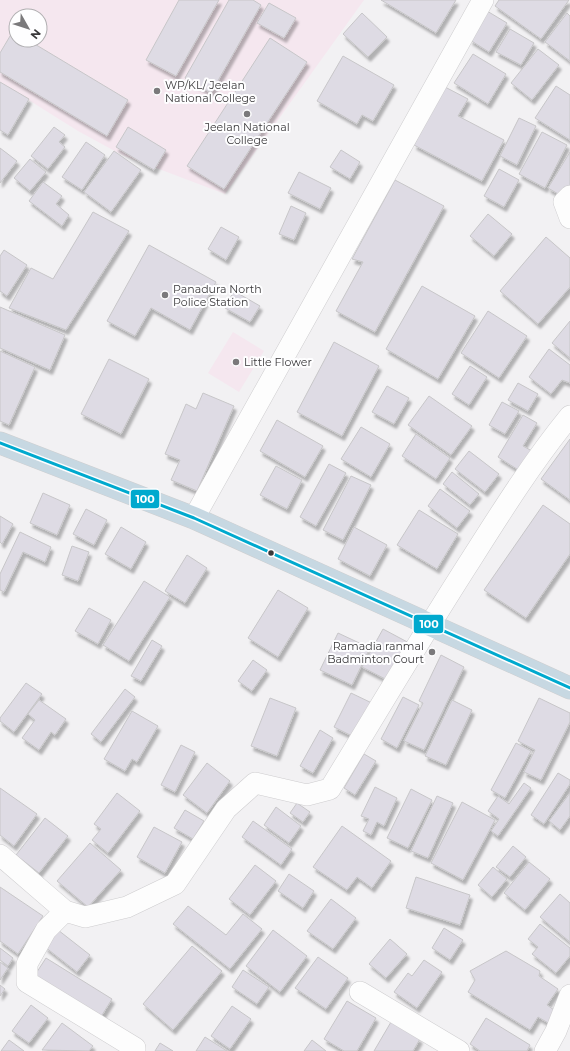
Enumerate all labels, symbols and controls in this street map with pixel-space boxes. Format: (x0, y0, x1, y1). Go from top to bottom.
north arrow (8, 8, 48, 48)
text: N (28, 26, 44, 42)
place label: WP/KL/ Jeelan National College (165, 78, 256, 105)
marker: WP/KL/ Jeelan National College (152, 86, 162, 96)
marker: Jeelan National College (242, 109, 252, 119)
place label: Jeelan National College (203, 120, 290, 147)
place label: Panadura North Police Station (173, 282, 262, 309)
marker: Panadura North Police Station (160, 290, 170, 300)
place label: Little Flower (244, 355, 312, 369)
marker: Little Flower (231, 357, 241, 367)
line badge: 100 (130, 489, 160, 509)
text: 100 (135, 492, 155, 506)
unlabelled marker (266, 548, 276, 558)
line badge: 100 (413, 614, 444, 634)
text: 100 (419, 617, 439, 631)
place label: Ramadia ranmal Badminton Court (327, 639, 425, 666)
marker: Ramadia ranmal Badminton Court (427, 647, 437, 657)

